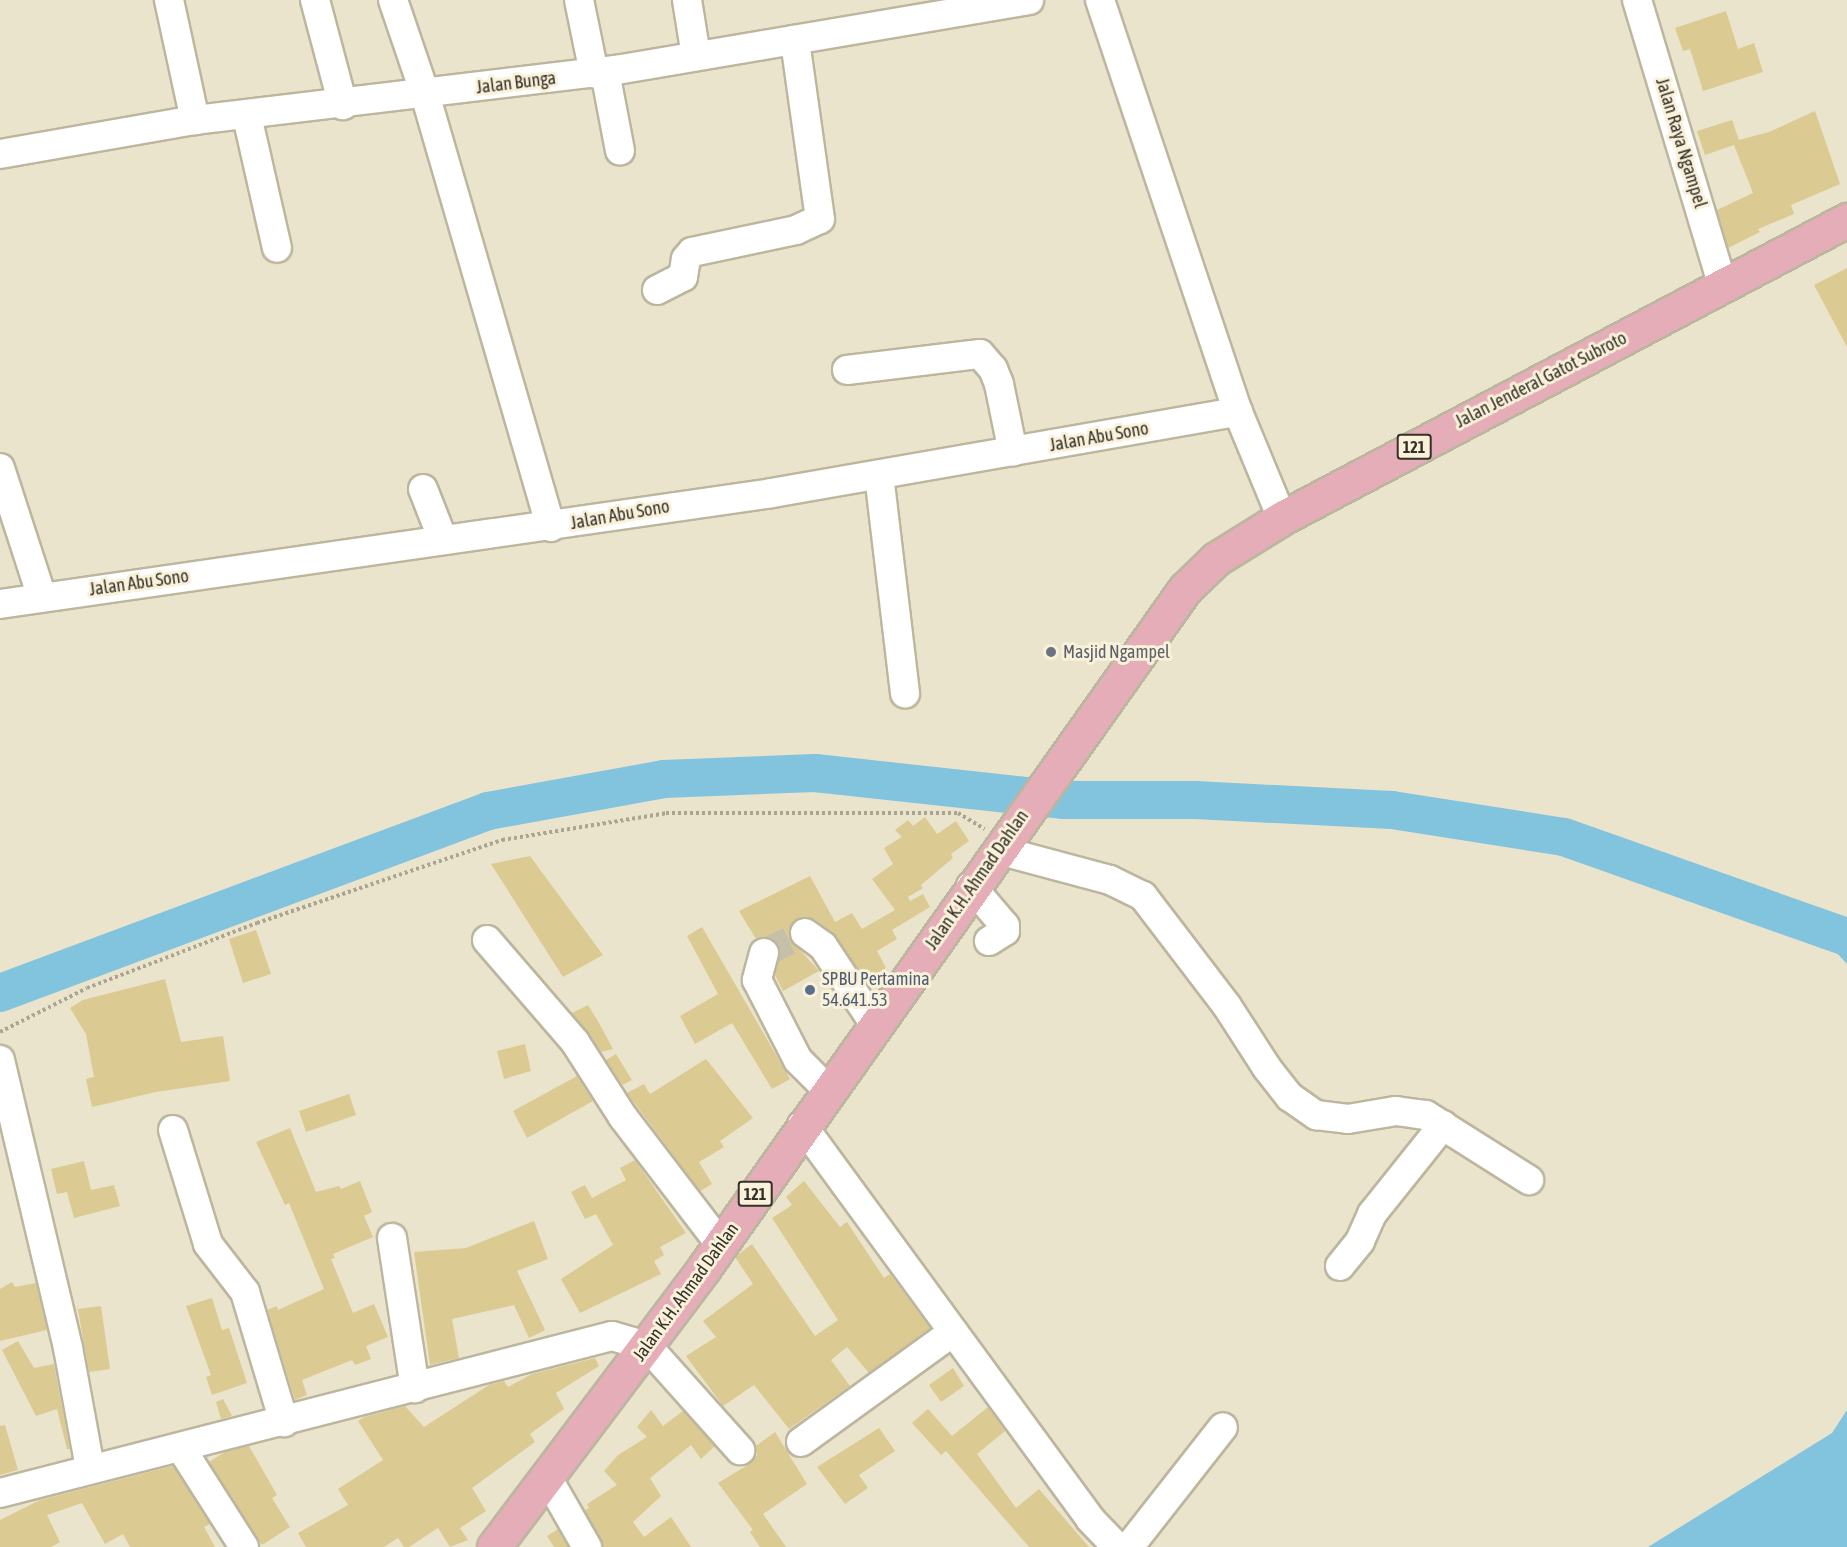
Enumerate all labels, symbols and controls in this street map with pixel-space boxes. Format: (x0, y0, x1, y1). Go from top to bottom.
street label: Jalan Bunga (475, 67, 557, 99)
street label: Jalan Raya Ngampel (1651, 75, 1711, 211)
street label: Jalan Jenderal Gatot Subroto (1452, 327, 1630, 433)
street label: Jalan Abu Sono (1048, 418, 1150, 456)
road number: 121 (1396, 434, 1432, 460)
street label: Jalan Abu Sono (569, 496, 671, 534)
street label: Jalan Abu Sono (88, 565, 190, 601)
place label: Masjid Ngampel (1063, 641, 1170, 663)
marker: Masjid Ngampel (1044, 645, 1058, 659)
street label: Jalan K.H. Ahmad Dahlan (921, 806, 1033, 954)
place label: SPBU Pertamina 54.641.53 (822, 969, 930, 1012)
marker: SPBU Pertamina 54.641.53 (803, 983, 817, 997)
road number: 121 (737, 1181, 773, 1207)
street label: Jalan K.H. Ahmad Dahlan (629, 1219, 743, 1365)

